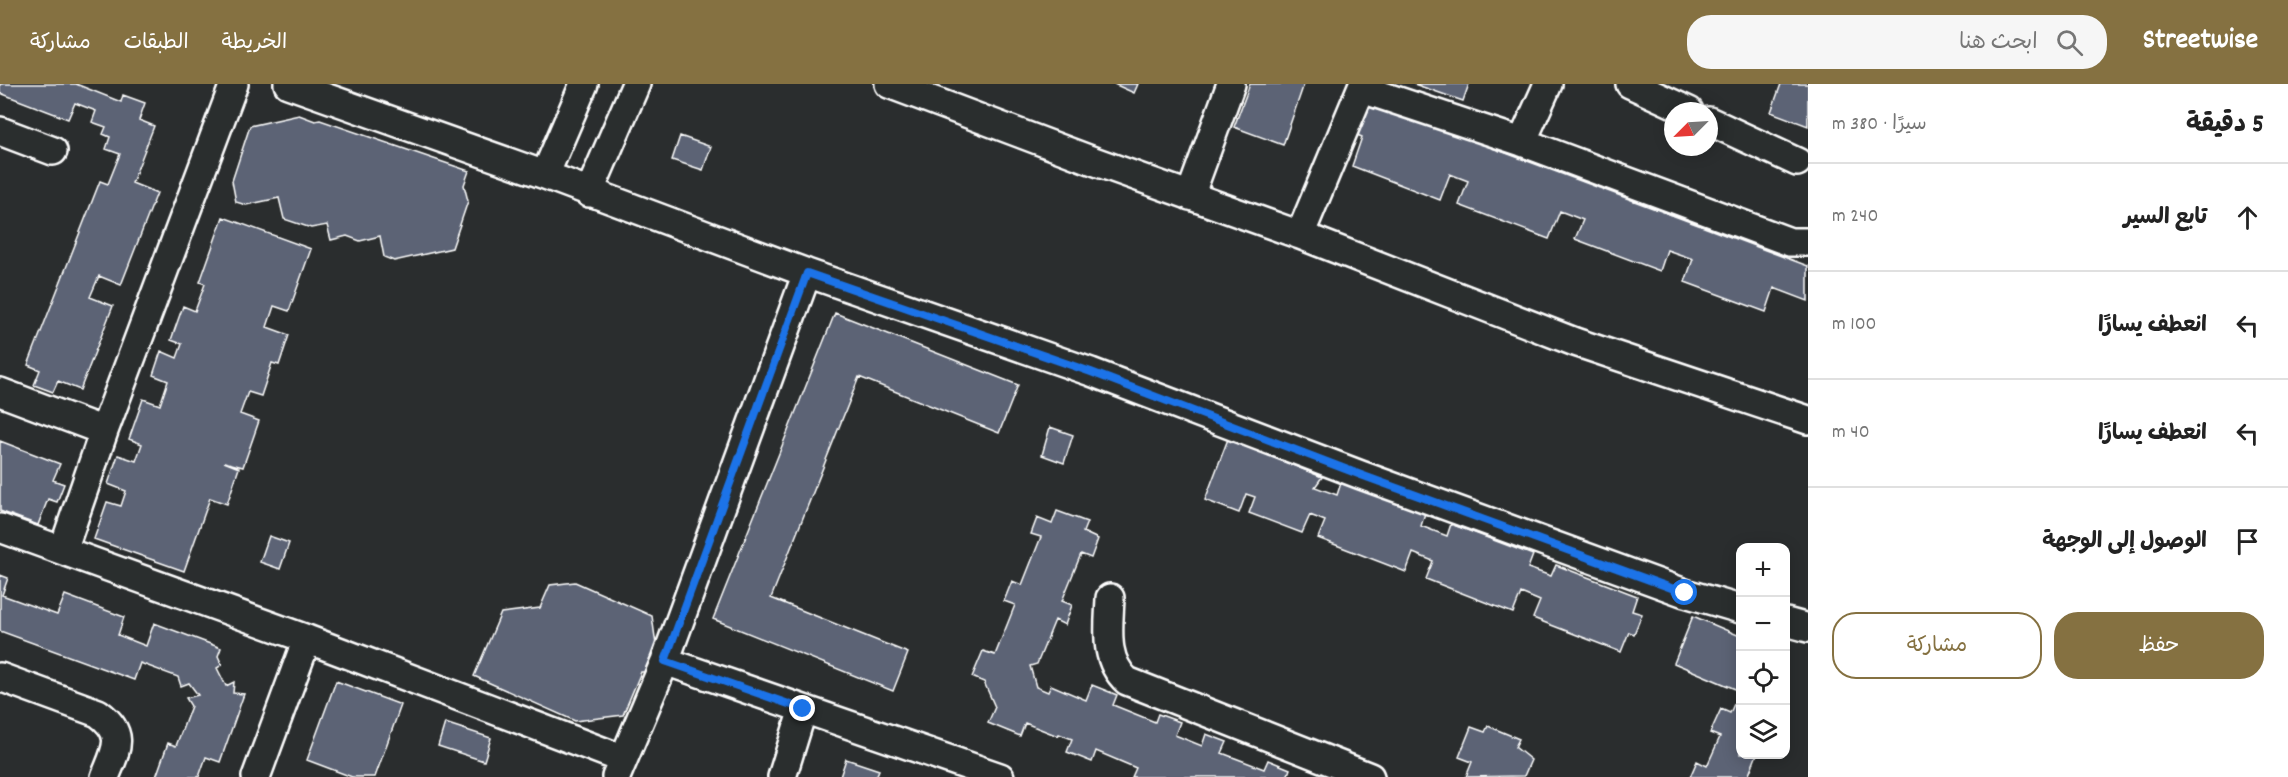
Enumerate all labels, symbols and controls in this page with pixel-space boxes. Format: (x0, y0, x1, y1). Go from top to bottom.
search box (1687, 15, 2107, 69)
text: Streetwise (2143, 22, 2258, 62)
icon: search (2053, 26, 2086, 59)
text: ابحث هنا (1959, 28, 2038, 59)
text: مشاركة (30, 29, 91, 59)
text: الطبقات (124, 29, 189, 59)
text: الخريطة (222, 29, 287, 59)
north arrow (1664, 102, 1718, 156)
text: 5 دقيقة (2186, 107, 2264, 144)
text: سيرًا · 380 m (1832, 111, 1927, 139)
icon: ahead (2231, 201, 2264, 234)
text: 240 m (1832, 203, 1878, 231)
text: تابع السير (2124, 203, 2207, 234)
icon: left (2231, 309, 2264, 342)
text: 100 m (1832, 311, 1877, 339)
text: انعطف يسارًا (2098, 311, 2207, 342)
icon: left (2231, 417, 2264, 450)
text: 40 m (1832, 419, 1870, 447)
text: انعطف يسارًا (2098, 419, 2207, 450)
icon: arrive (2231, 525, 2264, 558)
text: الوصول إلى الوجهة (2042, 527, 2207, 558)
map controls (1736, 543, 1790, 759)
button: + (1736, 543, 1790, 597)
route start (1671, 579, 1697, 605)
button: − (1736, 597, 1790, 651)
button: مشاركة (1832, 612, 2042, 679)
button: حفظ (2054, 612, 2264, 679)
button: locate (1736, 651, 1790, 705)
route end (789, 695, 815, 721)
button: layers (1736, 705, 1790, 759)

